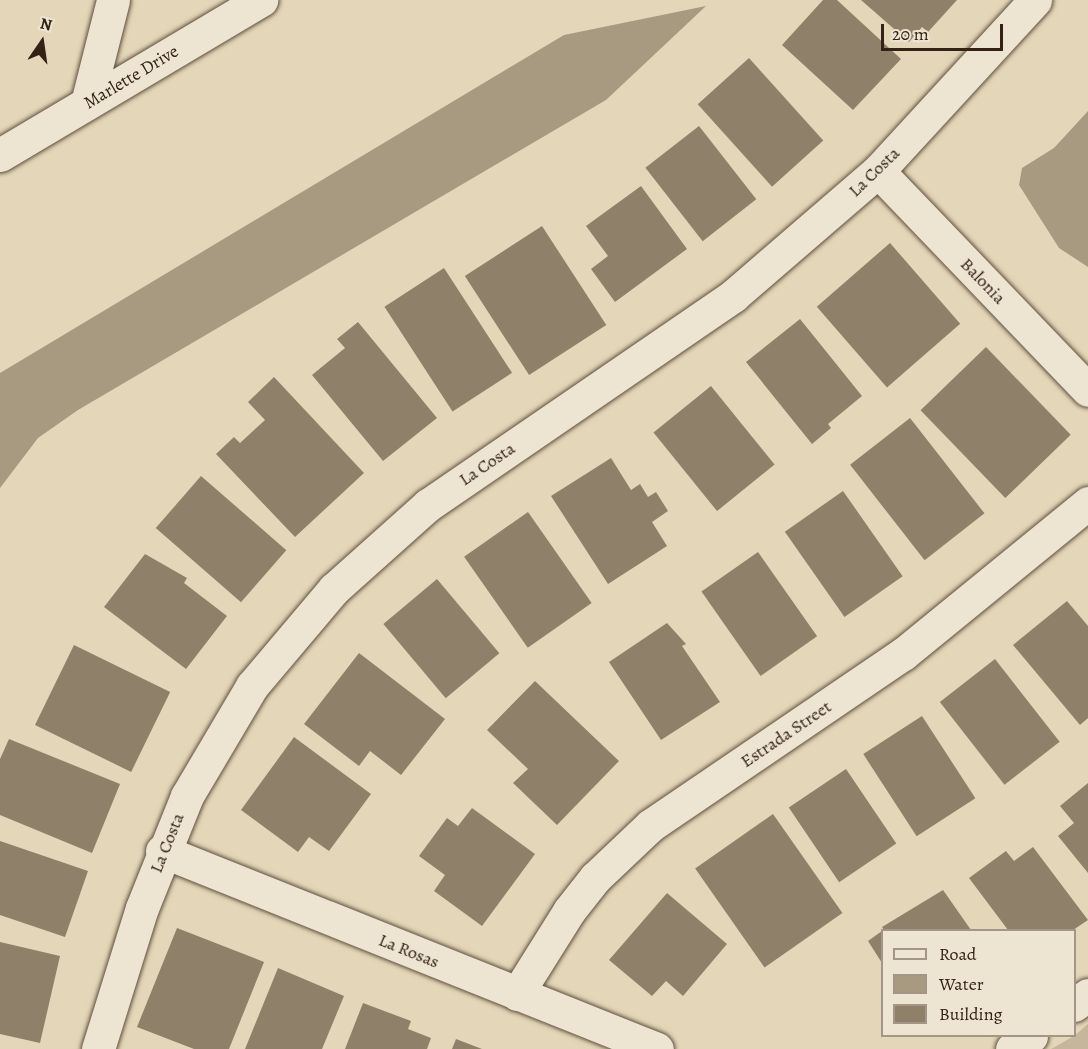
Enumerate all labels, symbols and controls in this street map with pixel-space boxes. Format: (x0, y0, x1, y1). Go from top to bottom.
north arrow (12, 12, 72, 72)
text: N (38, 12, 54, 36)
scale bar (884, 12, 1006, 50)
text: 20 m (892, 22, 929, 46)
street label: Marlette Drive (80, 40, 182, 114)
street label: La Costa (844, 143, 904, 201)
street label: Balonia (956, 253, 1010, 309)
street label: La Costa (455, 438, 519, 490)
street label: Estrada Street (737, 696, 835, 772)
street label: La Costa (145, 810, 189, 876)
street label: La Rosas (376, 929, 442, 973)
legend (881, 929, 1076, 1037)
text: Road (939, 942, 976, 966)
text: Water (939, 972, 984, 996)
text: Building (939, 1002, 1003, 1026)

